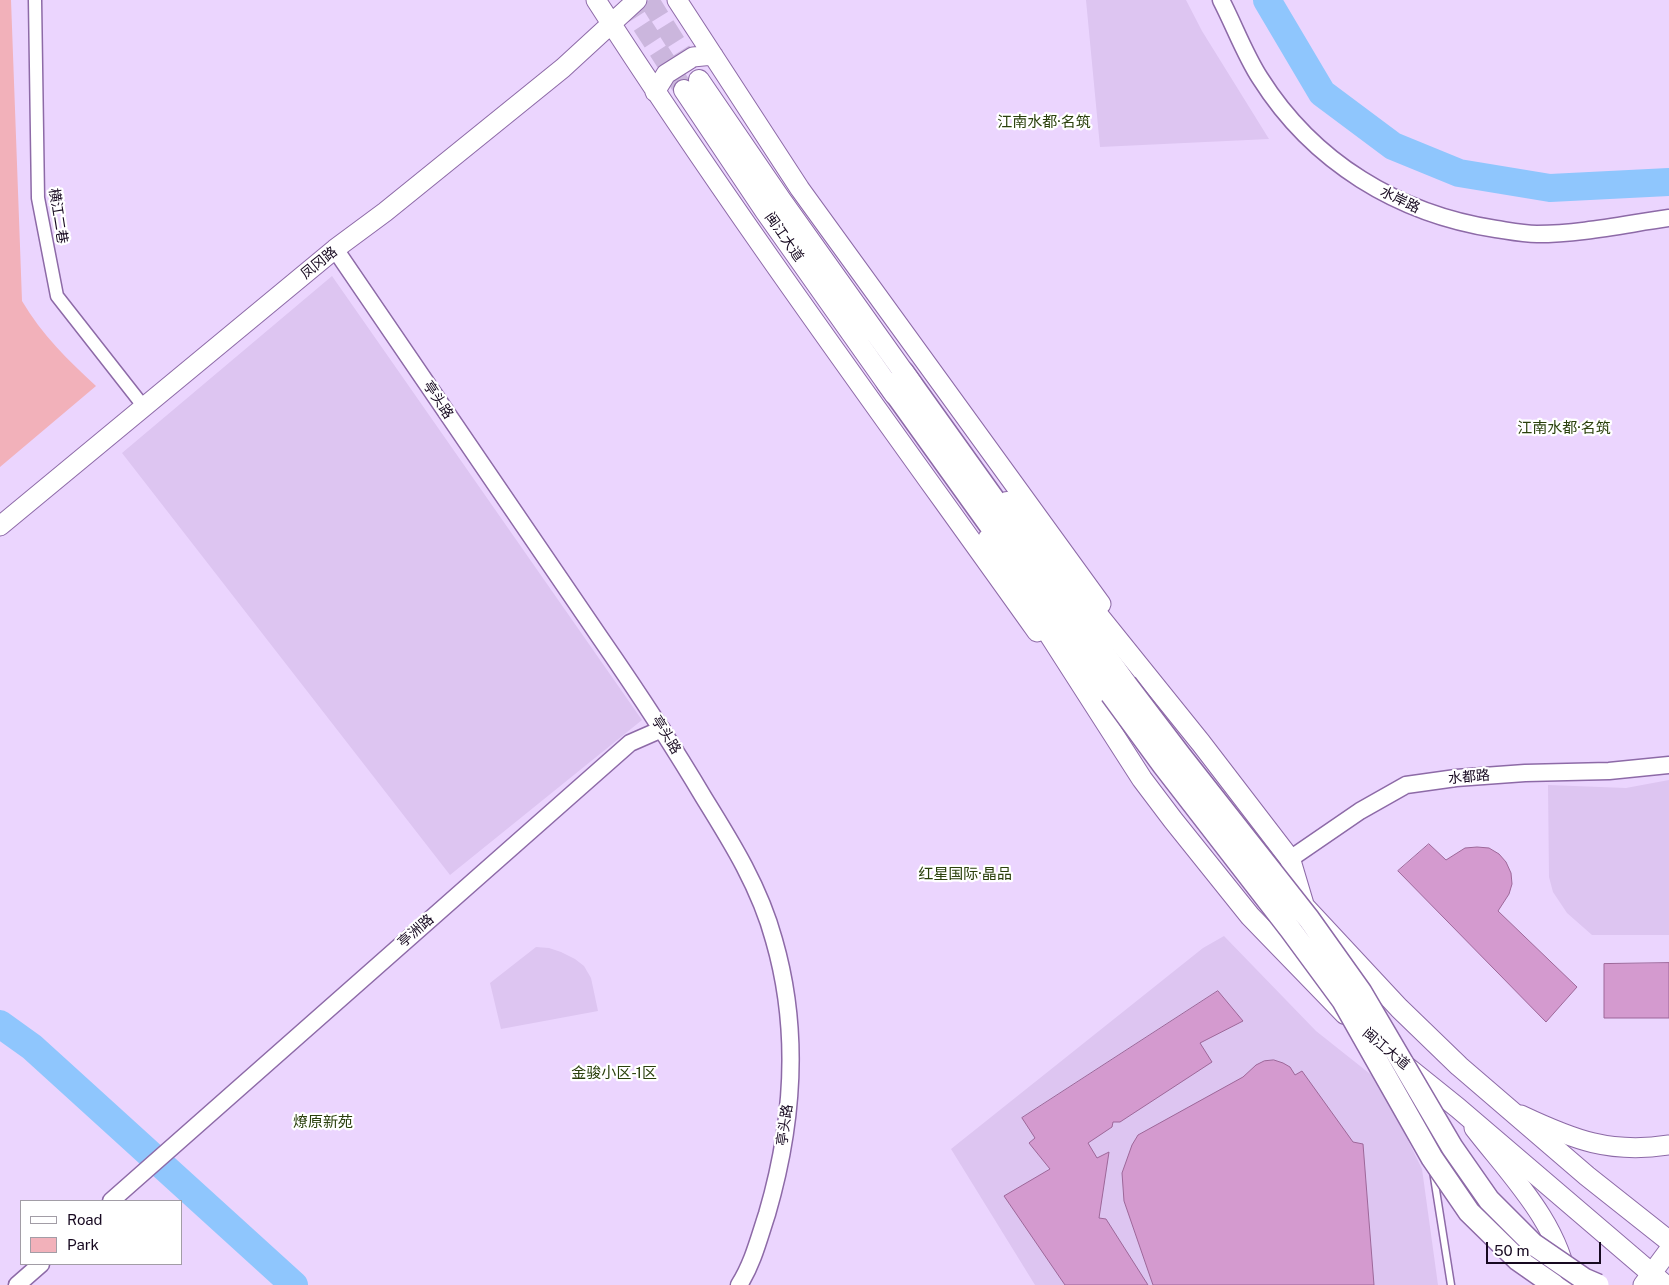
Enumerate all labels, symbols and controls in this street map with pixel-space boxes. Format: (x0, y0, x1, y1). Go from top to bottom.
district label: 江南水都·名筑 (997, 113, 1091, 131)
street label: 水岸路 (1377, 183, 1423, 217)
street label: 横江二巷 (45, 187, 71, 245)
street label: 闽江大道 (761, 209, 807, 265)
street label: 凤冈路 (297, 243, 341, 283)
street label: 亭头路 (419, 378, 457, 422)
district label: 江南水都·名筑 (1517, 419, 1611, 437)
street label: 亭头路 (648, 713, 684, 757)
street label: 水都路 (1447, 767, 1491, 787)
district label: 红星国际·晶品 (918, 865, 1012, 883)
street label: 亭洲路 (395, 911, 437, 951)
street label: 闽江大道 (1359, 1025, 1413, 1073)
district label: 金骏小区-1区 (571, 1064, 657, 1082)
street label: 亭头路 (774, 1103, 796, 1147)
district label: 燎原新苑 (293, 1113, 353, 1131)
legend (20, 1200, 182, 1265)
text: Road (67, 1211, 103, 1228)
scale bar (1489, 1232, 1604, 1264)
text: Park (67, 1236, 99, 1253)
text: 50 m (1494, 1242, 1529, 1259)

